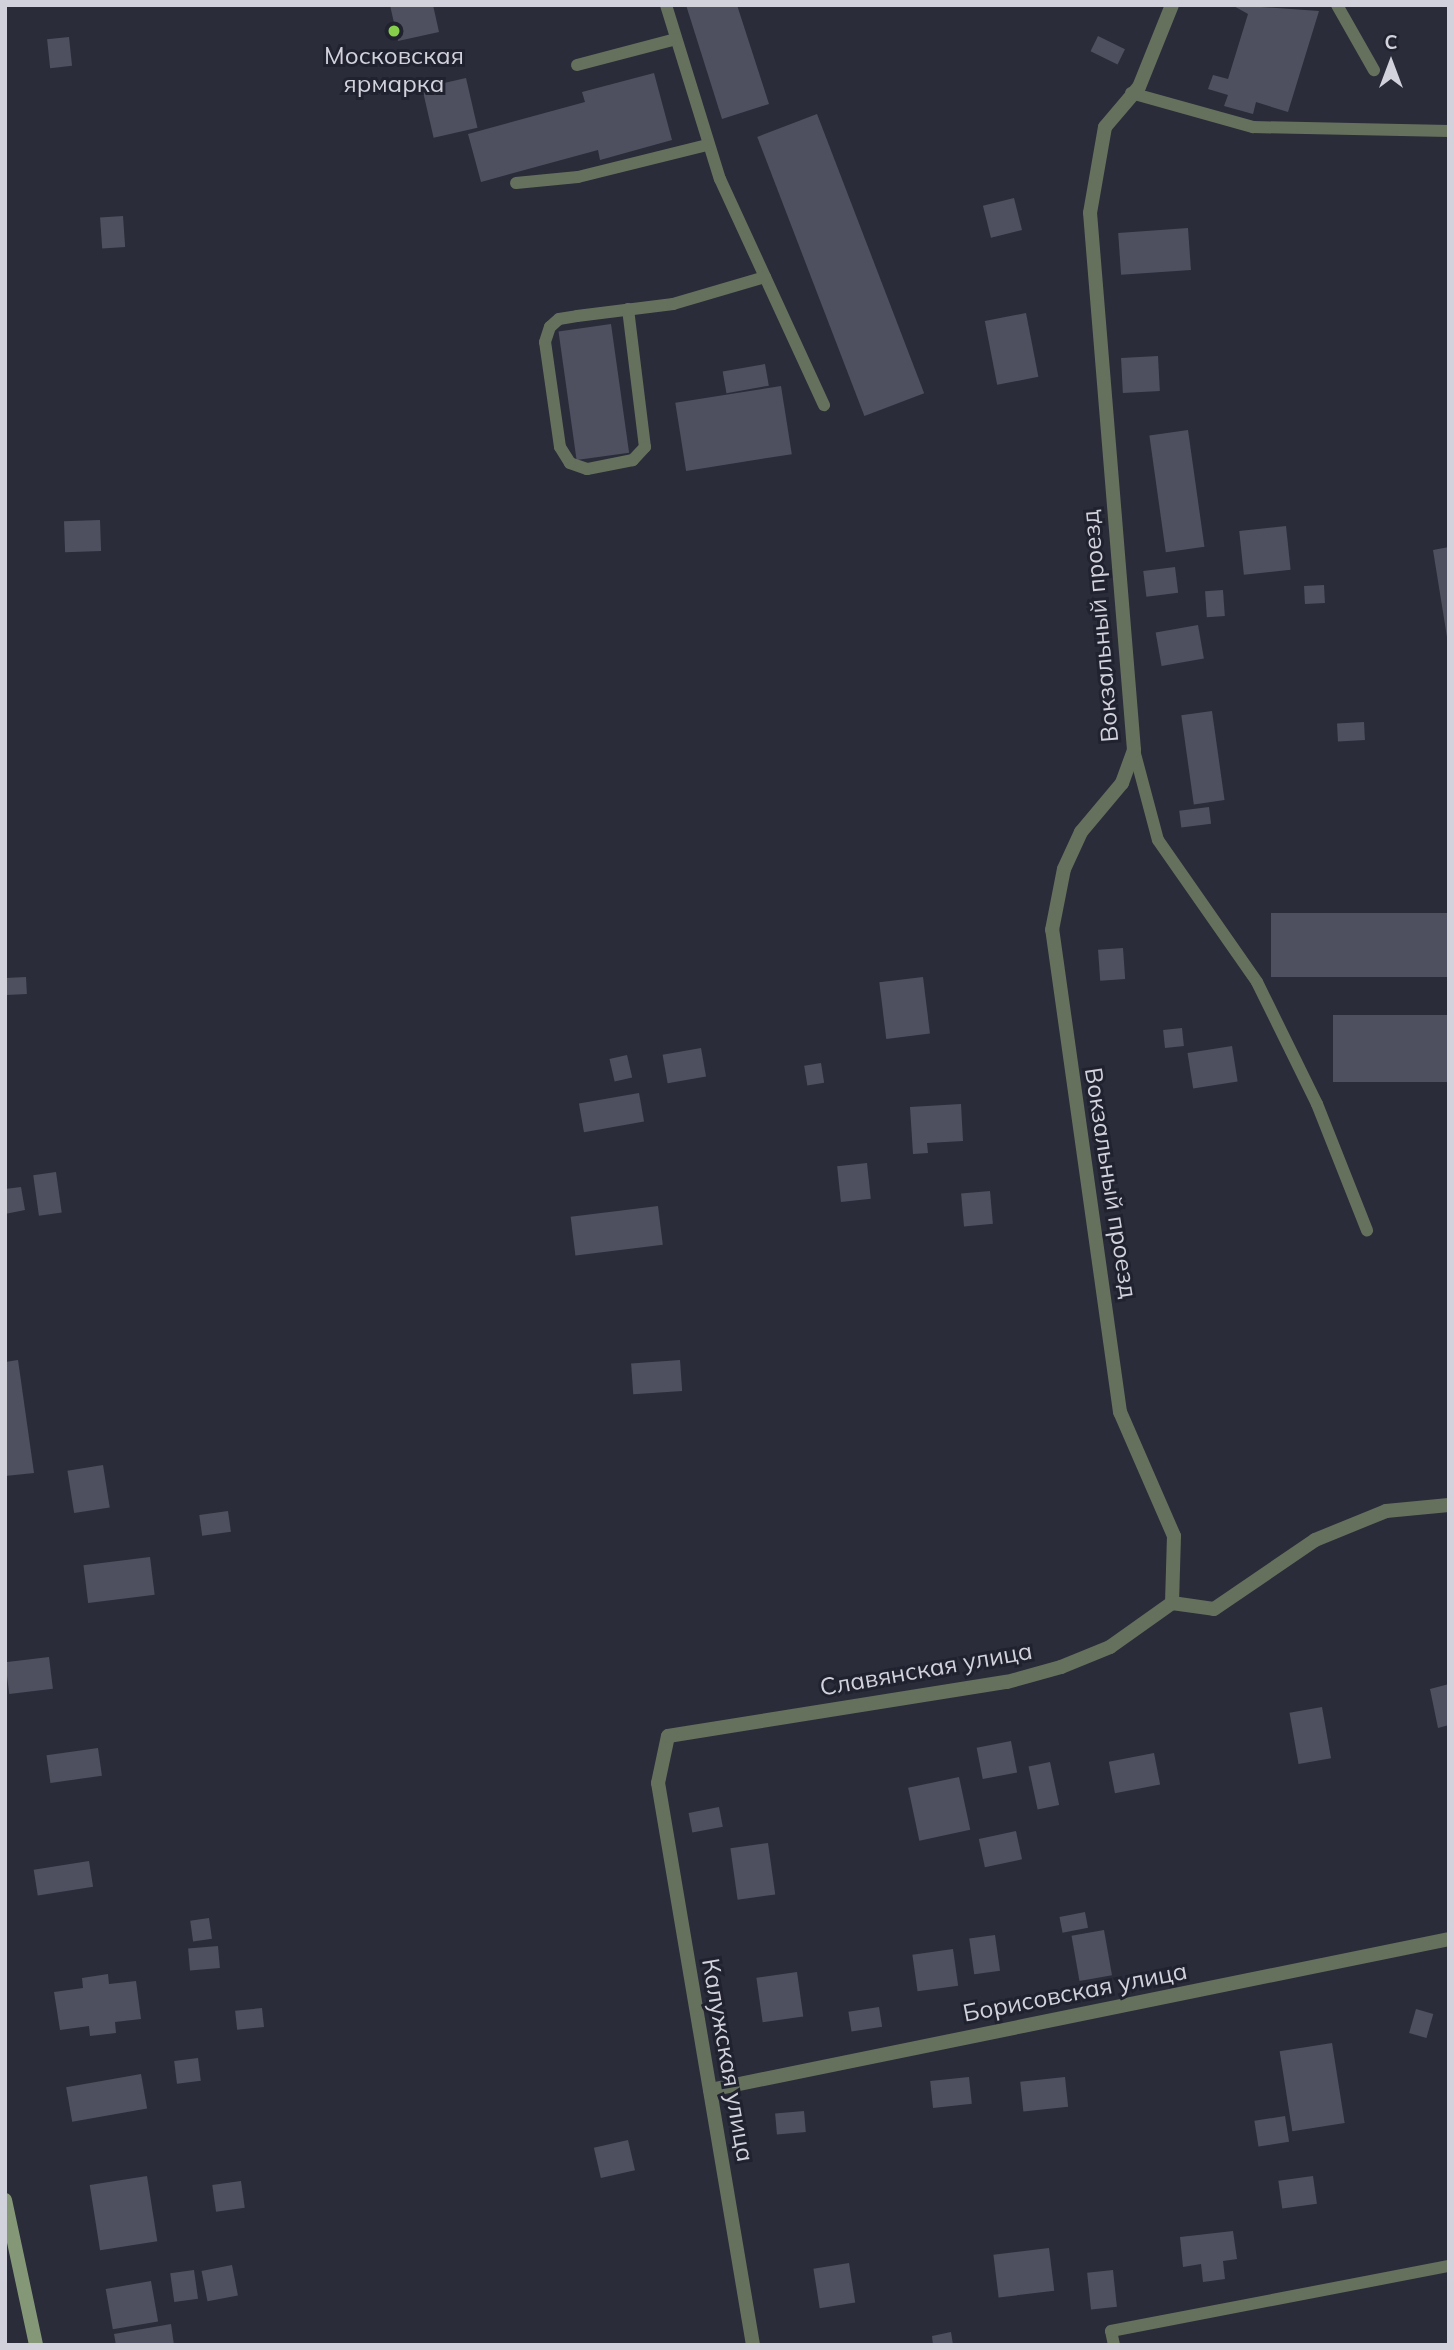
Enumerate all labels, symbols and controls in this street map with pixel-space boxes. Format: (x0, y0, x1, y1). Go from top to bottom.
marker: Московская ярмарка (386, 23, 402, 39)
north arrow (1356, 28, 1426, 98)
text: С (1384, 30, 1398, 54)
place label: Московская ярмарка (324, 42, 464, 98)
street label: Вокзальный проезд (1075, 509, 1125, 743)
street label: Вокзальный проезд (1079, 1066, 1143, 1300)
street label: Славянская улица (818, 1636, 1034, 1702)
street label: Калужская улица (696, 1956, 760, 2164)
street label: Борисовская улица (961, 1956, 1189, 2028)

